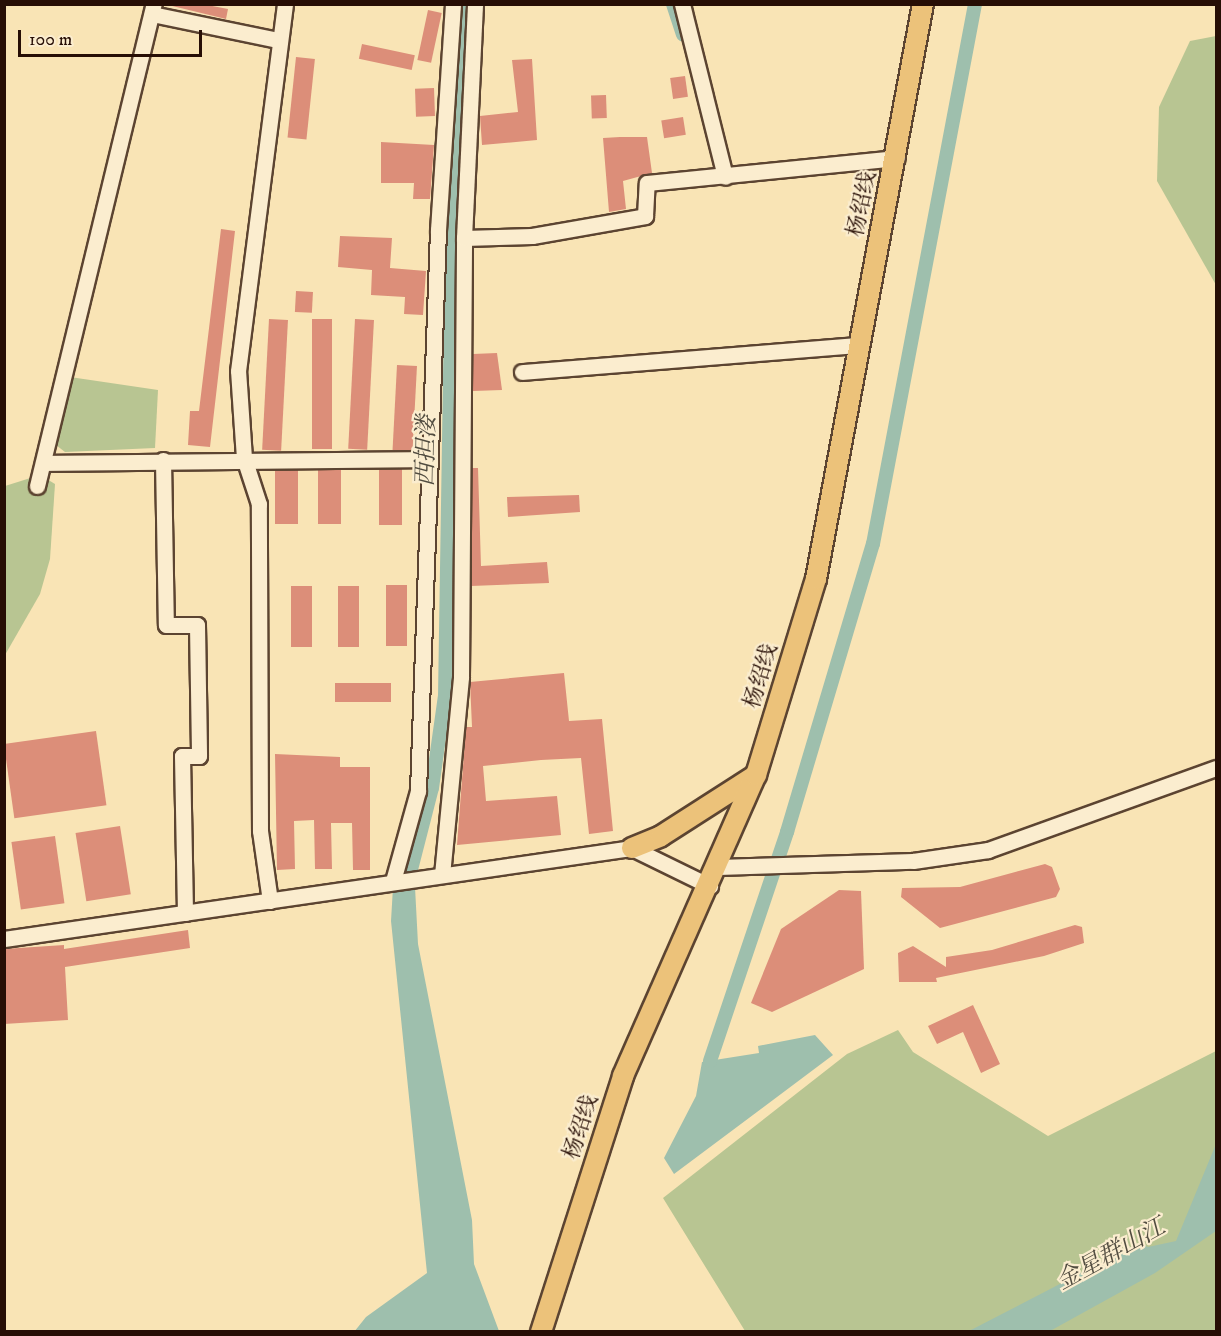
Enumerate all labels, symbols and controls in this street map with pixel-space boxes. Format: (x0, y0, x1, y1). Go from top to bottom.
scale bar (21, 18, 206, 56)
text: 100 m (29, 29, 72, 51)
street label: 杨绍线 (842, 169, 882, 239)
water label: 西担溇 (412, 415, 442, 487)
street label: 杨绍线 (739, 641, 783, 711)
street label: 杨绍线 (558, 1092, 604, 1162)
water label: 金星群山江 (1052, 1213, 1170, 1297)

